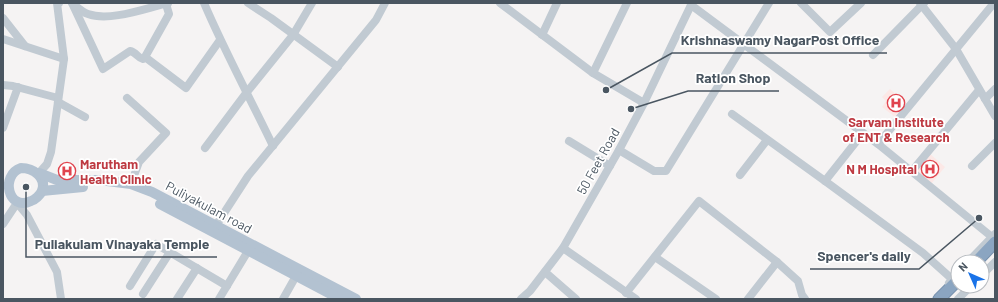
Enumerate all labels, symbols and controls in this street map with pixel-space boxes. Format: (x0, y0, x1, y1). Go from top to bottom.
callout: Krishnaswamy NagarPost Office (672, 27, 887, 53)
text: Krishnaswamy NagarPost Office (681, 31, 880, 48)
callout: Ration Shop (688, 65, 779, 91)
text: Ration Shop (696, 69, 770, 86)
hospital icon: Sarvam Institute of ENT & Research (886, 93, 906, 113)
place label: Sarvam Institute of ENT & Research (842, 114, 950, 145)
street label: 50 Feet Road (573, 125, 623, 197)
place label: Marutham Health Clinic (80, 156, 152, 187)
hospital icon: N M Hospital (920, 159, 940, 179)
hospital icon: Marutham Health Clinic (57, 161, 77, 181)
place label: N M Hospital (846, 161, 917, 177)
street label: Puliyakulam road (163, 178, 255, 236)
callout: Puliakulam Vinayaka Temple (26, 231, 217, 257)
text: Puliakulam Vinayaka Temple (35, 235, 210, 252)
callout: Spencer's daily (810, 243, 919, 269)
text: Spencer's daily (817, 247, 911, 264)
north arrow (950, 254, 990, 294)
text: N (955, 259, 970, 274)

